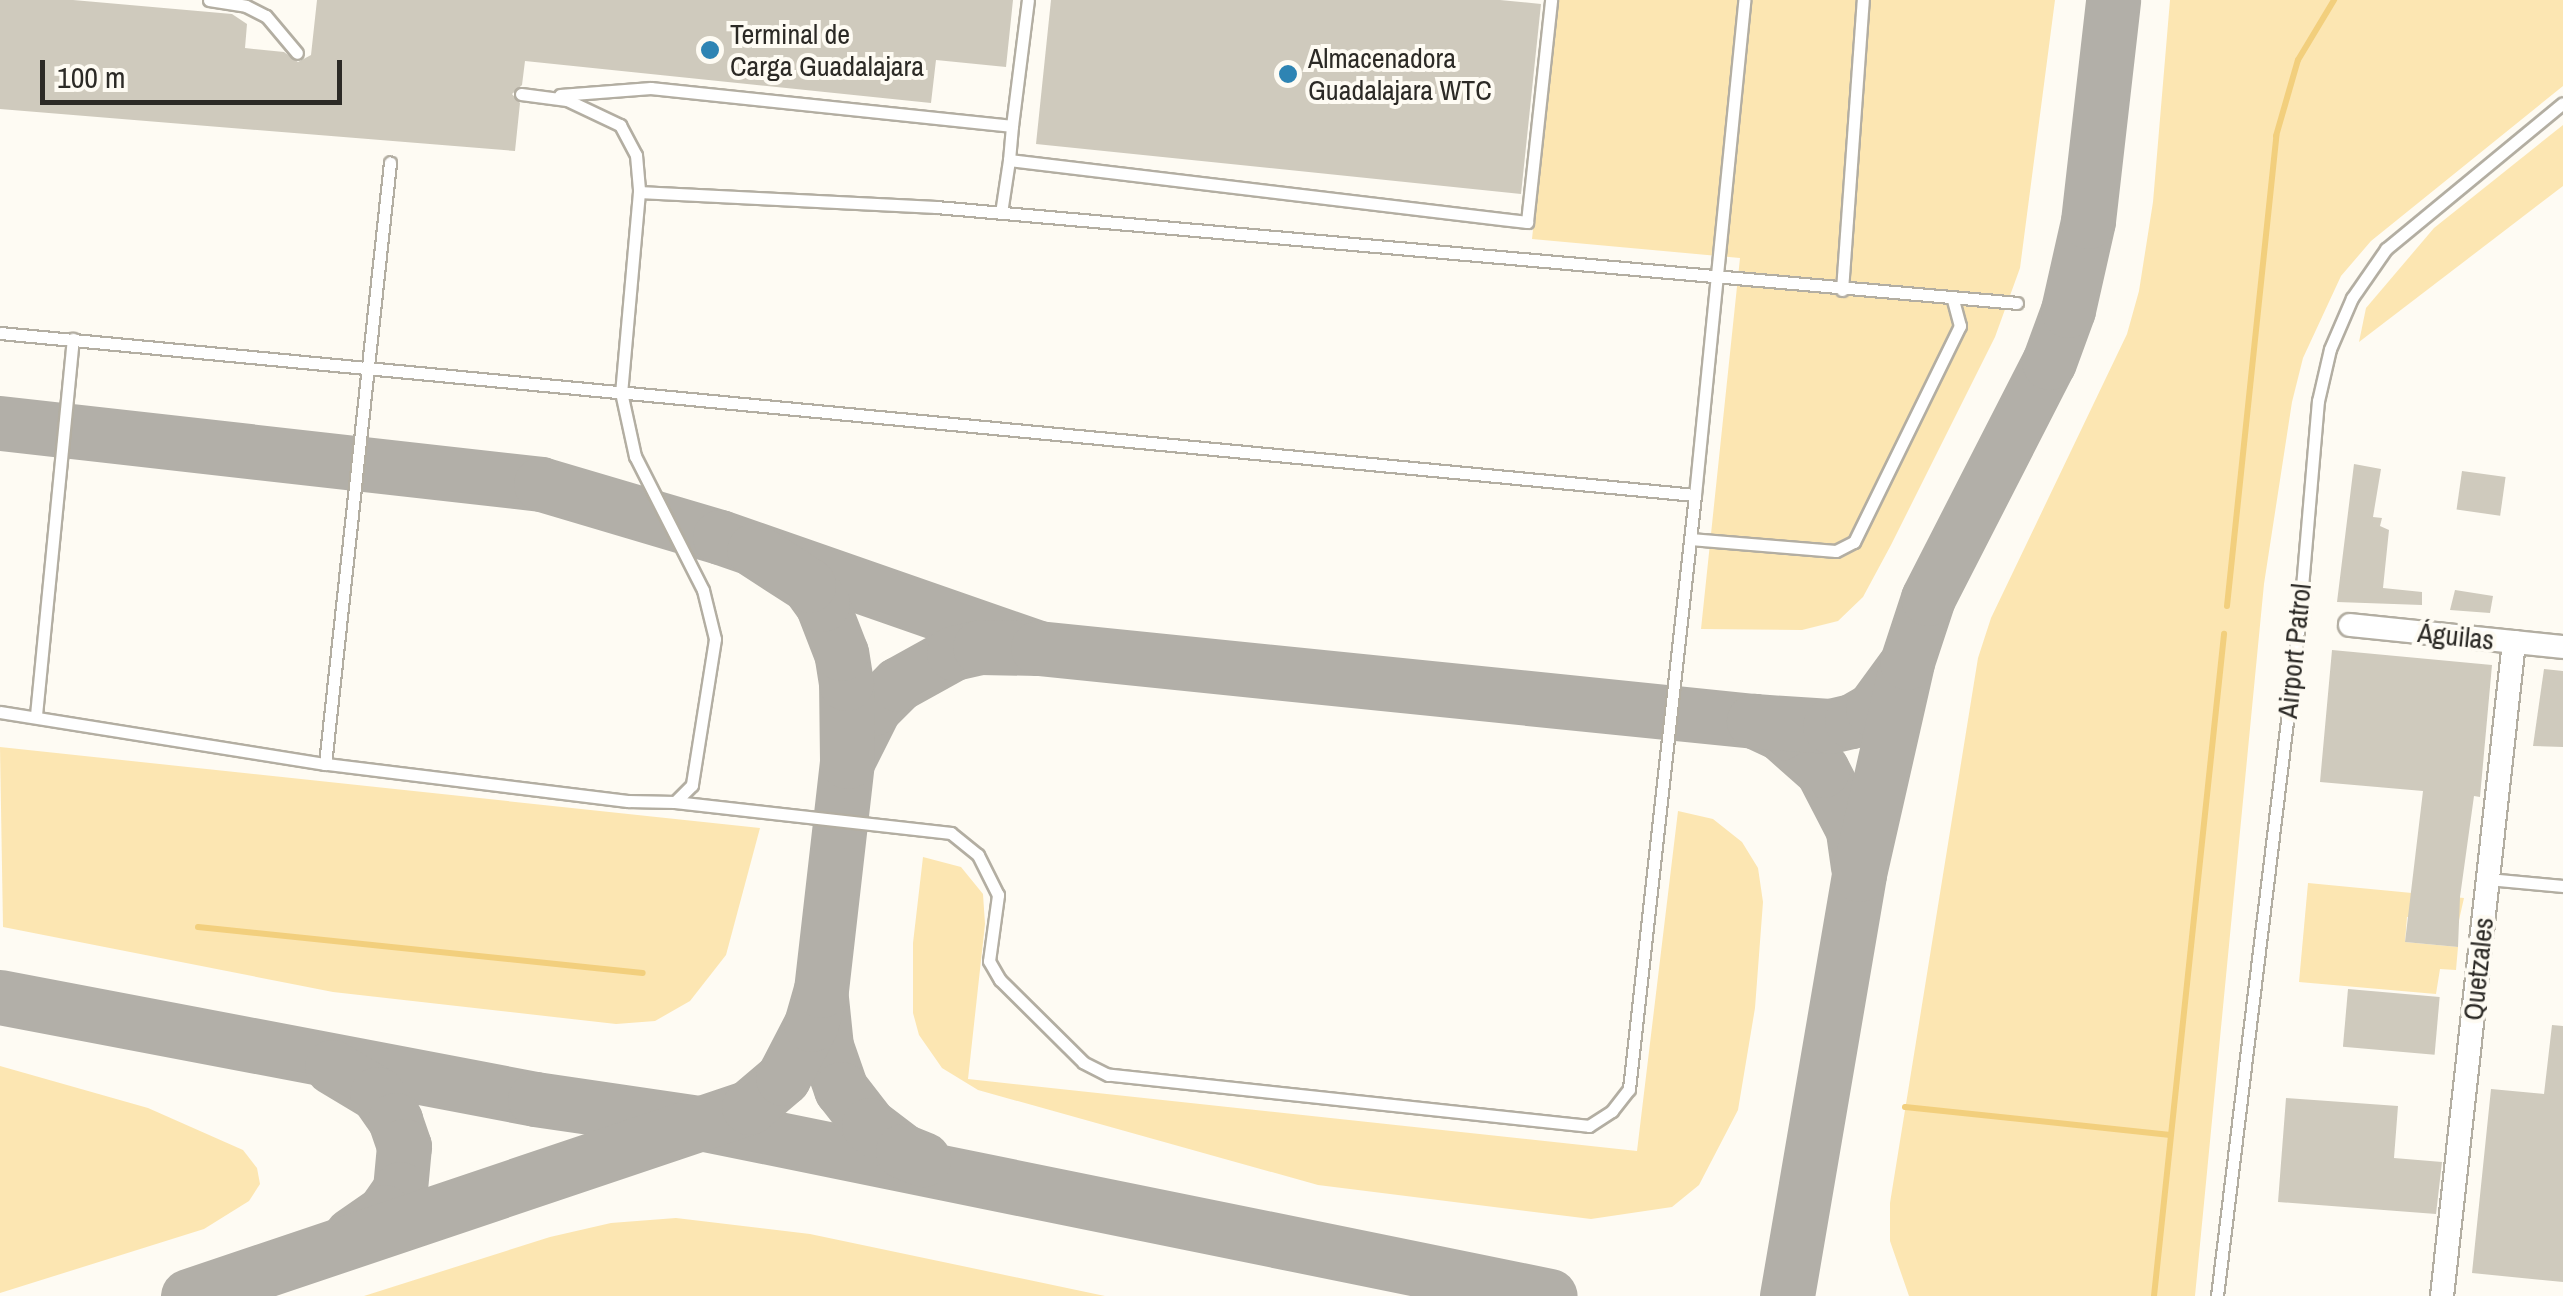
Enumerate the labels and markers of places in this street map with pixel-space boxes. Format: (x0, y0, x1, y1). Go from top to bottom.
place label: Terminal de Carga Guadalajara (730, 17, 924, 83)
marker: Terminal de Carga Guadalajara (699, 39, 721, 61)
place label: Almacenadora Guadalajara WTC (1308, 41, 1492, 107)
marker: Almacenadora Guadalajara WTC (1277, 63, 1299, 85)

